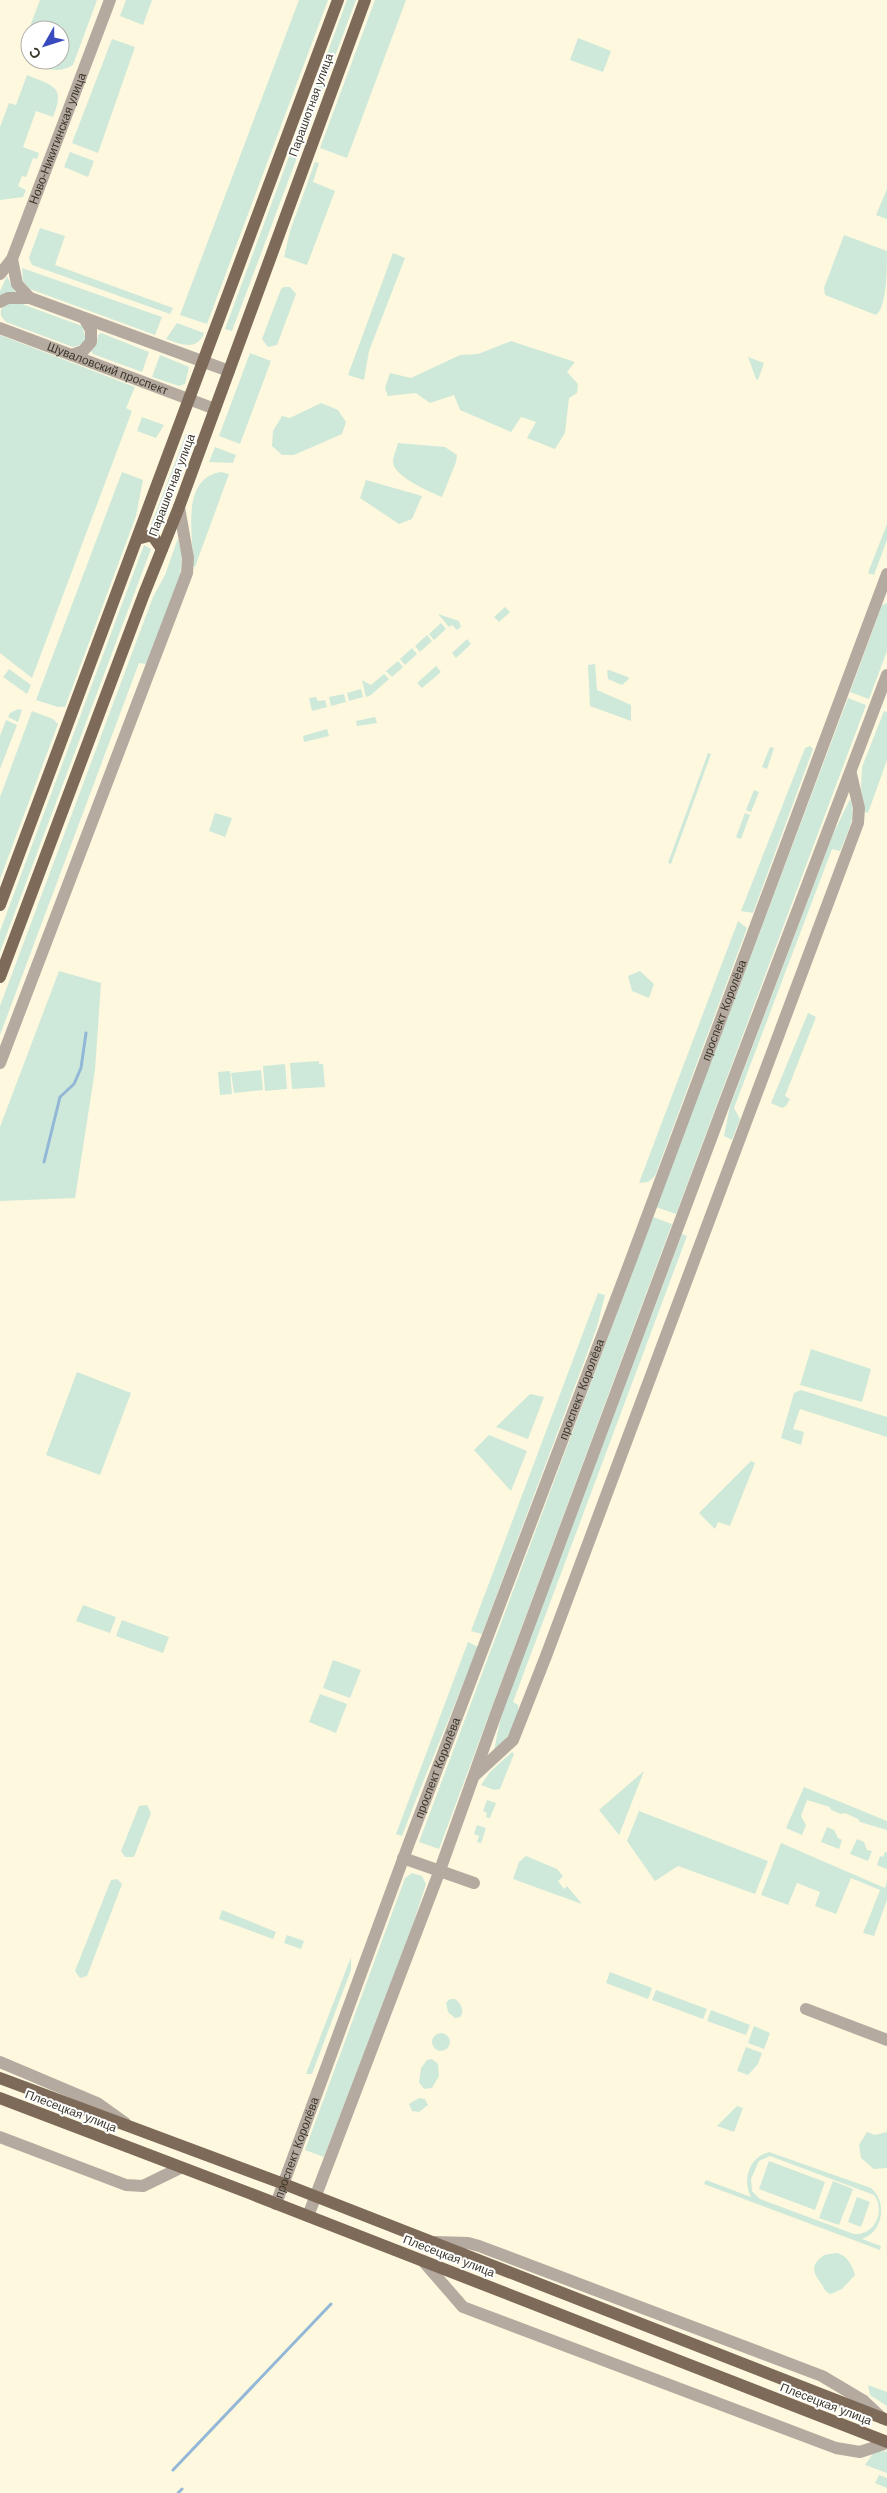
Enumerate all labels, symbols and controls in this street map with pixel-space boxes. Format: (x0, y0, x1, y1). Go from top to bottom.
north arrow (20, 20, 70, 70)
text: С (25, 44, 44, 62)
street label: Парашютная улица (286, 51, 336, 158)
street label: Ново-Никитинская улица (26, 71, 89, 206)
street label: Шуваловский проспект (45, 339, 170, 398)
street label: Парашютная улица (146, 431, 198, 538)
street label: проспект Королёва (699, 958, 749, 1063)
street label: проспект Королёва (556, 1337, 607, 1442)
street label: проспект Королёва (412, 1715, 463, 1820)
street label: Плесецкая улица (23, 2087, 119, 2135)
street label: проспект Королёва (272, 2095, 322, 2200)
street label: Плесецкая улица (401, 2232, 497, 2280)
street label: Плесецкая улица (778, 2380, 874, 2428)

